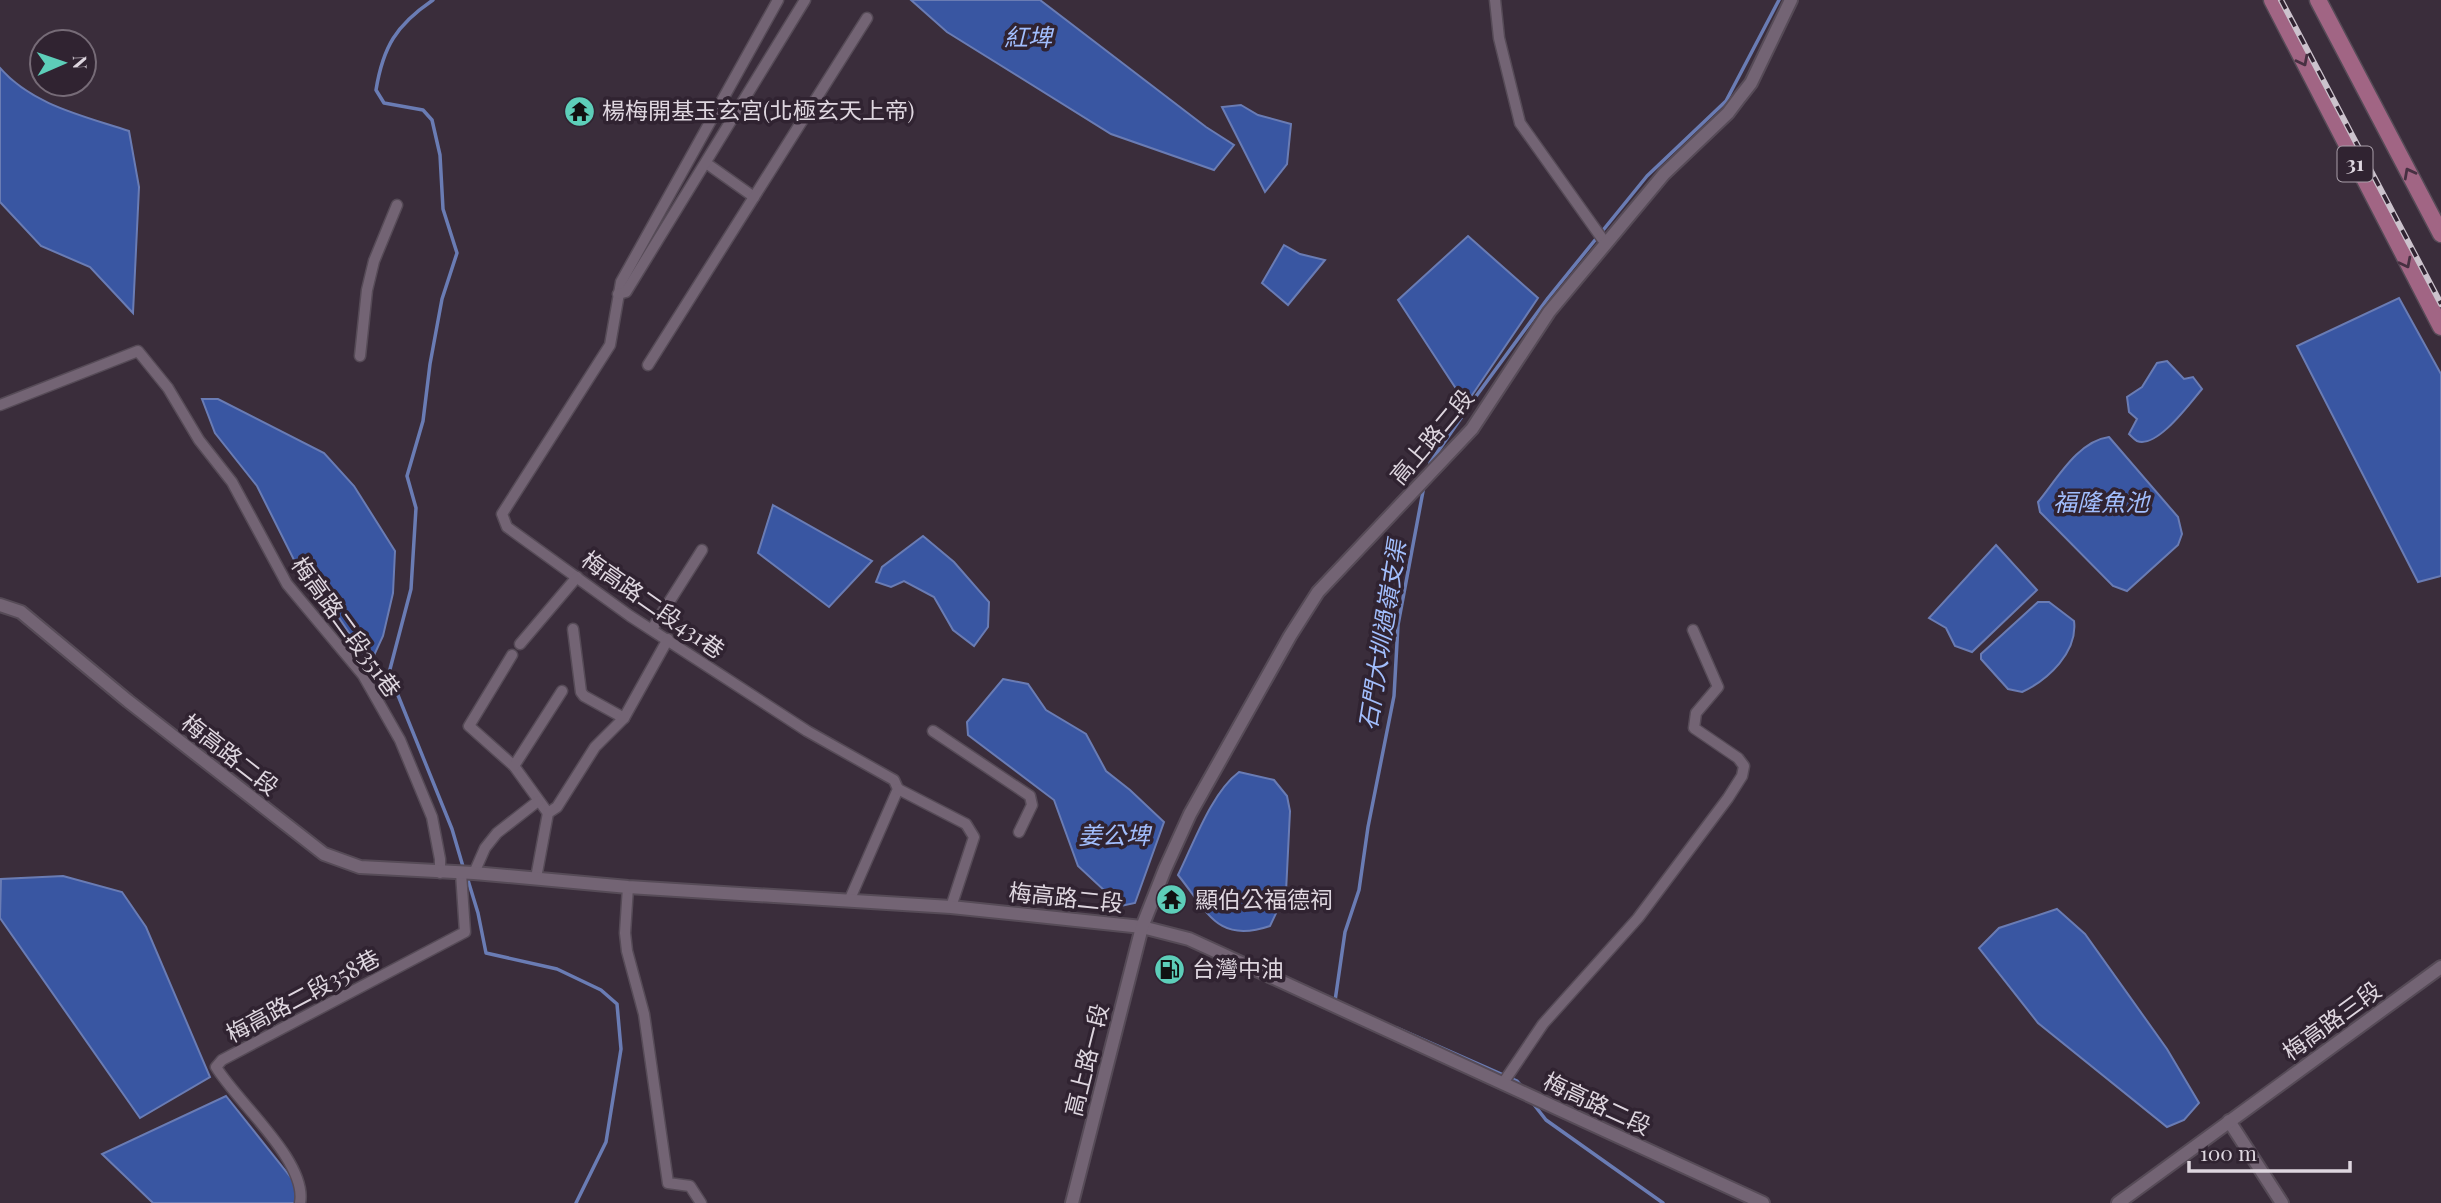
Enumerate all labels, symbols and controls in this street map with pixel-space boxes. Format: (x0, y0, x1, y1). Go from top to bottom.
water label: 紅埤 (1004, 20, 1055, 52)
north arrow (28, 28, 98, 98)
one-way arrow (2294, 54, 2308, 66)
text: N (68, 55, 94, 70)
temple icon: 楊梅開基玉玄宮(北極玄天上帝) (562, 94, 596, 128)
place label: 楊梅開基玉玄宮(北極玄天上帝) (602, 94, 915, 125)
road number: 31 (2338, 146, 2372, 182)
one-way arrow (2404, 168, 2417, 180)
one-way arrow (2398, 256, 2412, 268)
street label: 高上路二段 (1382, 382, 1480, 490)
water label: 福隆魚池 (2053, 485, 2152, 517)
water label: 石門大圳過嶺支渠 (1350, 534, 1412, 732)
street label: 梅高路二段431巷 (576, 543, 731, 665)
street label: 梅高路二段351巷 (286, 550, 409, 703)
street label: 梅高路二段 (176, 706, 286, 801)
water label: 姜公埤 (1078, 818, 1153, 850)
street label: 梅高路二段 (1007, 875, 1125, 918)
temple icon: 顯伯公福德祠 (1155, 883, 1189, 917)
place label: 顯伯公福德祠 (1195, 883, 1333, 914)
street label: 梅高路二段358巷 (220, 941, 385, 1048)
fuel station icon: 台灣中油 (1152, 952, 1186, 986)
place label: 台灣中油 (1192, 952, 1284, 983)
street label: 梅高路三段 (2275, 973, 2387, 1066)
street label: 高上路一段 (1057, 1000, 1114, 1119)
street label: 梅高路二段 (1539, 1064, 1656, 1141)
scale bar (2189, 1130, 2350, 1174)
text: 100 m (2200, 1138, 2257, 1166)

